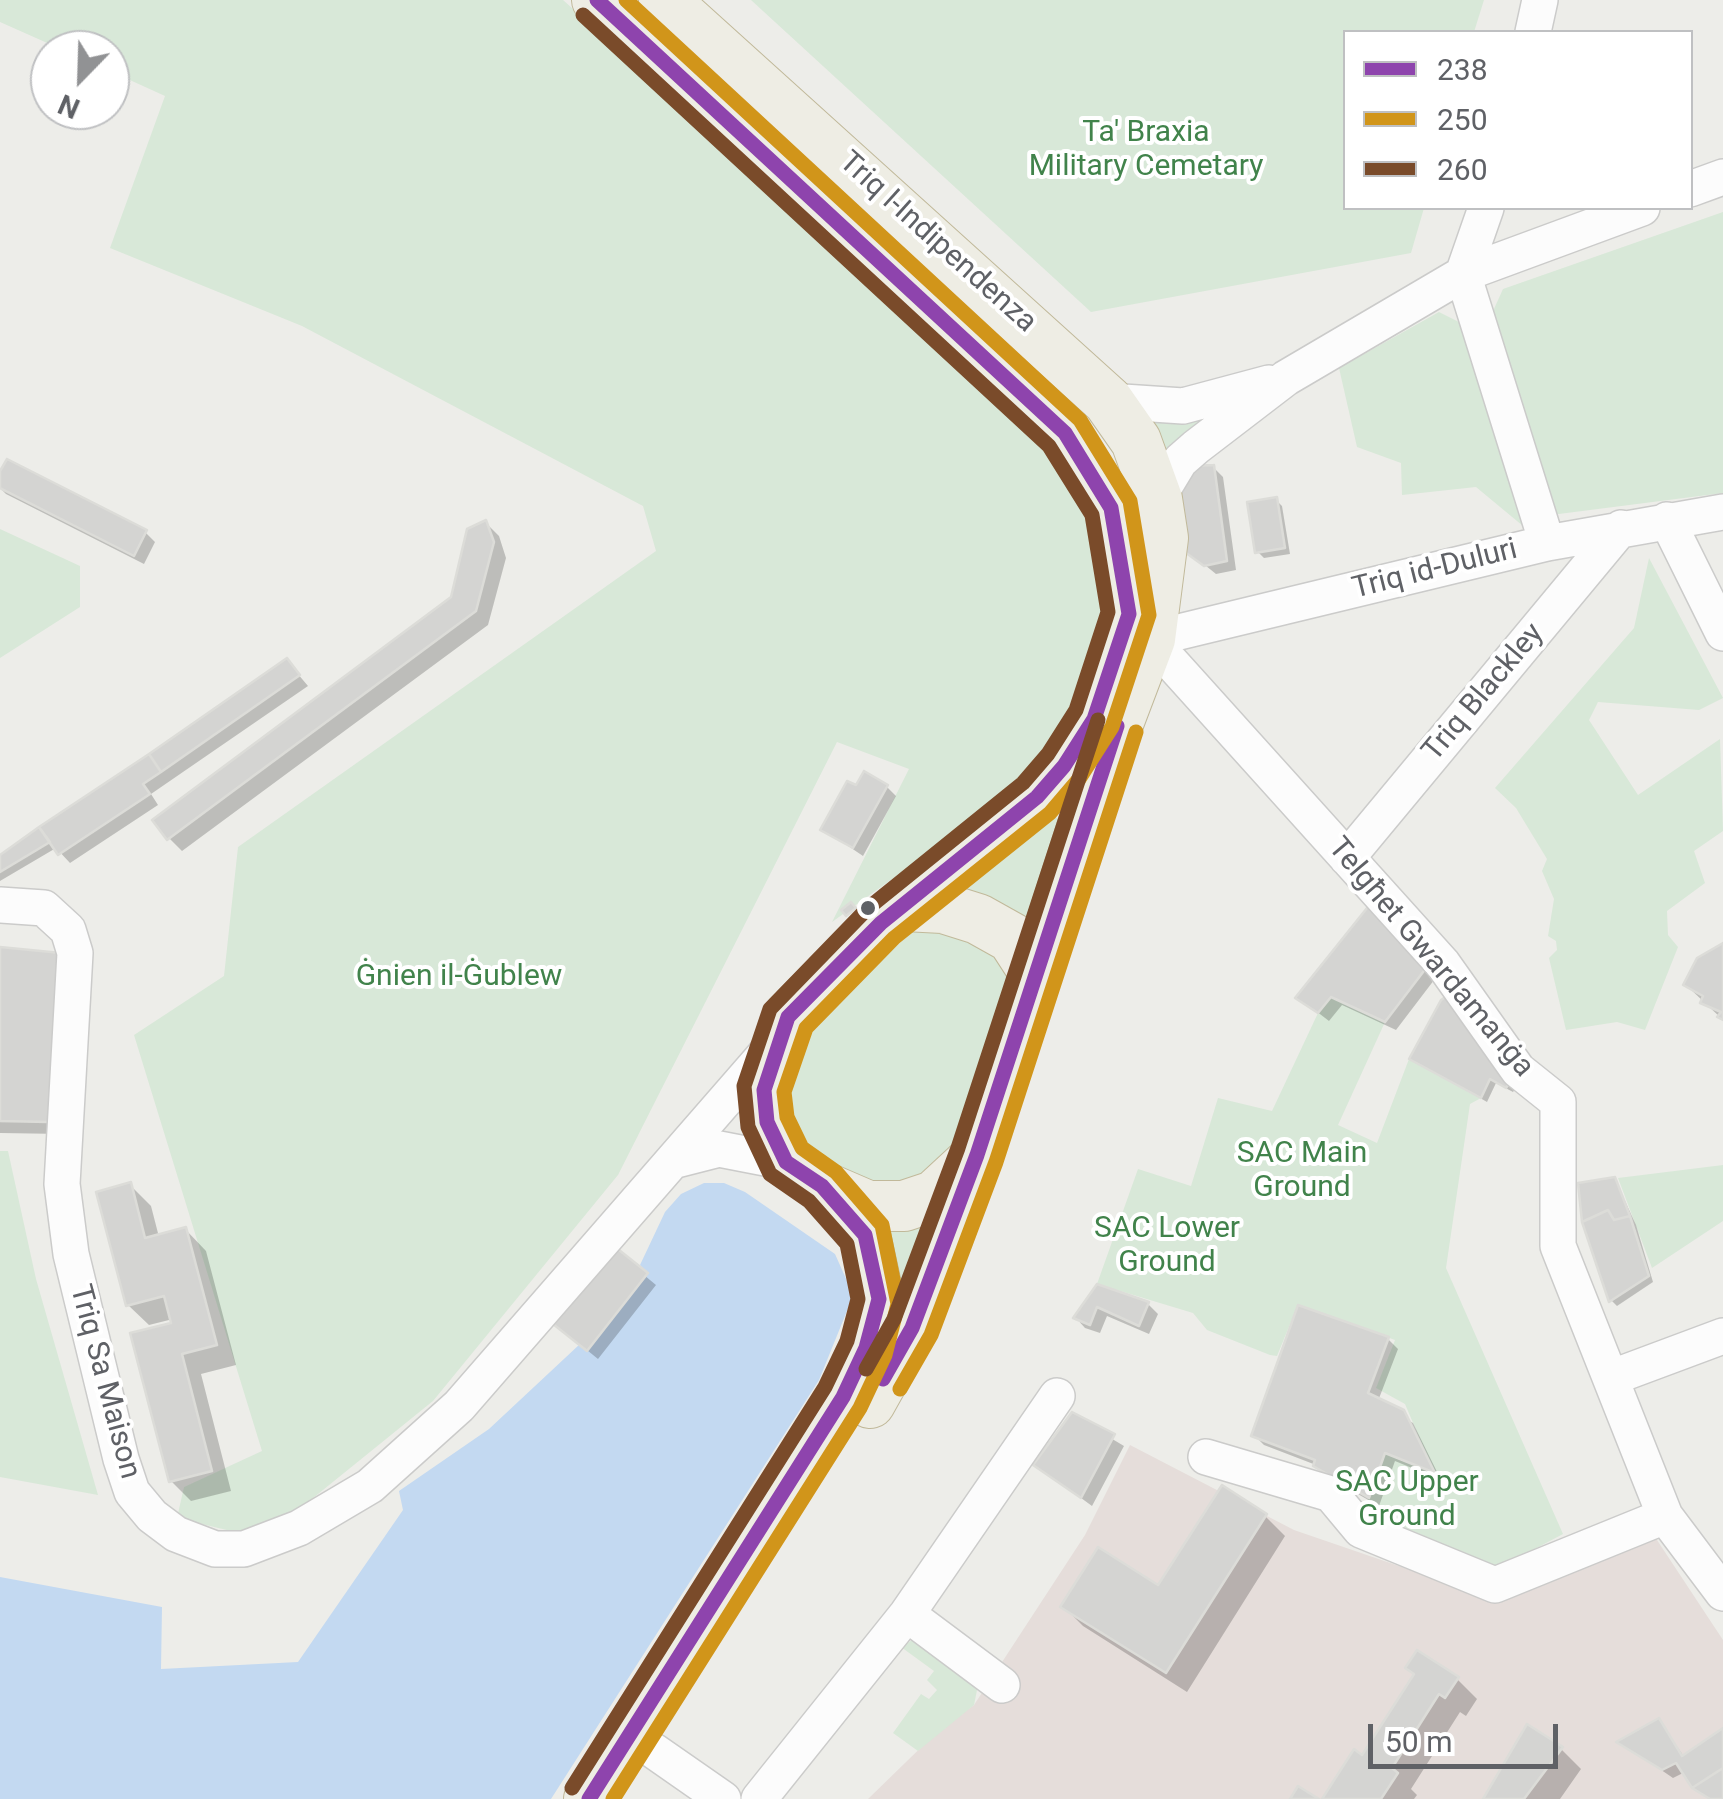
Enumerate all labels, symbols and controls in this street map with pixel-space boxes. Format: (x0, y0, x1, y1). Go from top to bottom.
north arrow (30, 30, 130, 130)
legend (1343, 30, 1693, 210)
text: 238 (1437, 52, 1488, 87)
text: N (53, 87, 84, 125)
text: 250 (1437, 102, 1488, 137)
park label: Ta' Braxia Military Cemetary (1029, 115, 1263, 186)
street label: Triq l-Indipendenza (831, 145, 1043, 341)
text: 260 (1437, 152, 1488, 187)
street label: Triq id-Duluri (1349, 532, 1521, 608)
street label: Triq Blackley (1416, 617, 1552, 769)
street label: Telgħet Gwardamanġa (1319, 831, 1541, 1085)
unlabelled marker (858, 898, 878, 918)
park label: Ġnien il-Ġublew (356, 959, 562, 995)
park label: SAC Main Ground (1237, 1136, 1367, 1206)
park label: SAC Lower Ground (1094, 1211, 1240, 1282)
street label: Triq Sa Maison (61, 1281, 147, 1483)
park label: SAC Upper Ground (1335, 1465, 1479, 1536)
scale bar (1373, 1704, 1563, 1766)
text: 50 m (1385, 1724, 1452, 1759)

